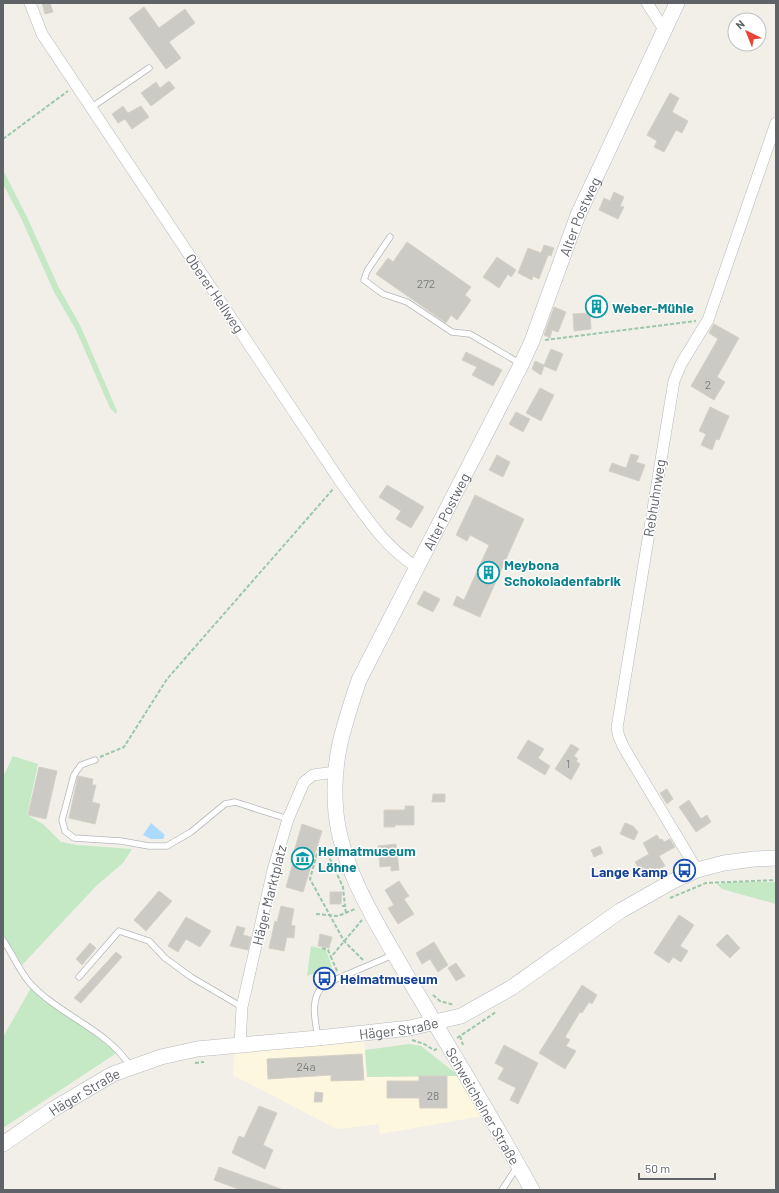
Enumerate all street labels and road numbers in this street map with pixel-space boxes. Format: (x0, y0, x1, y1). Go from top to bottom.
street label: Alter Postweg (555, 174, 603, 258)
street label: Oberer Hellweg (182, 250, 248, 336)
street label: Rebhuhnweg (639, 458, 669, 538)
street label: Alter Postweg (419, 470, 473, 553)
street label: Häger Marktplatz (248, 843, 290, 947)
street label: Häger Straße (358, 1013, 440, 1042)
street label: Schweichelner Straße (442, 1044, 524, 1168)
street label: Häger Straße (45, 1064, 122, 1119)

